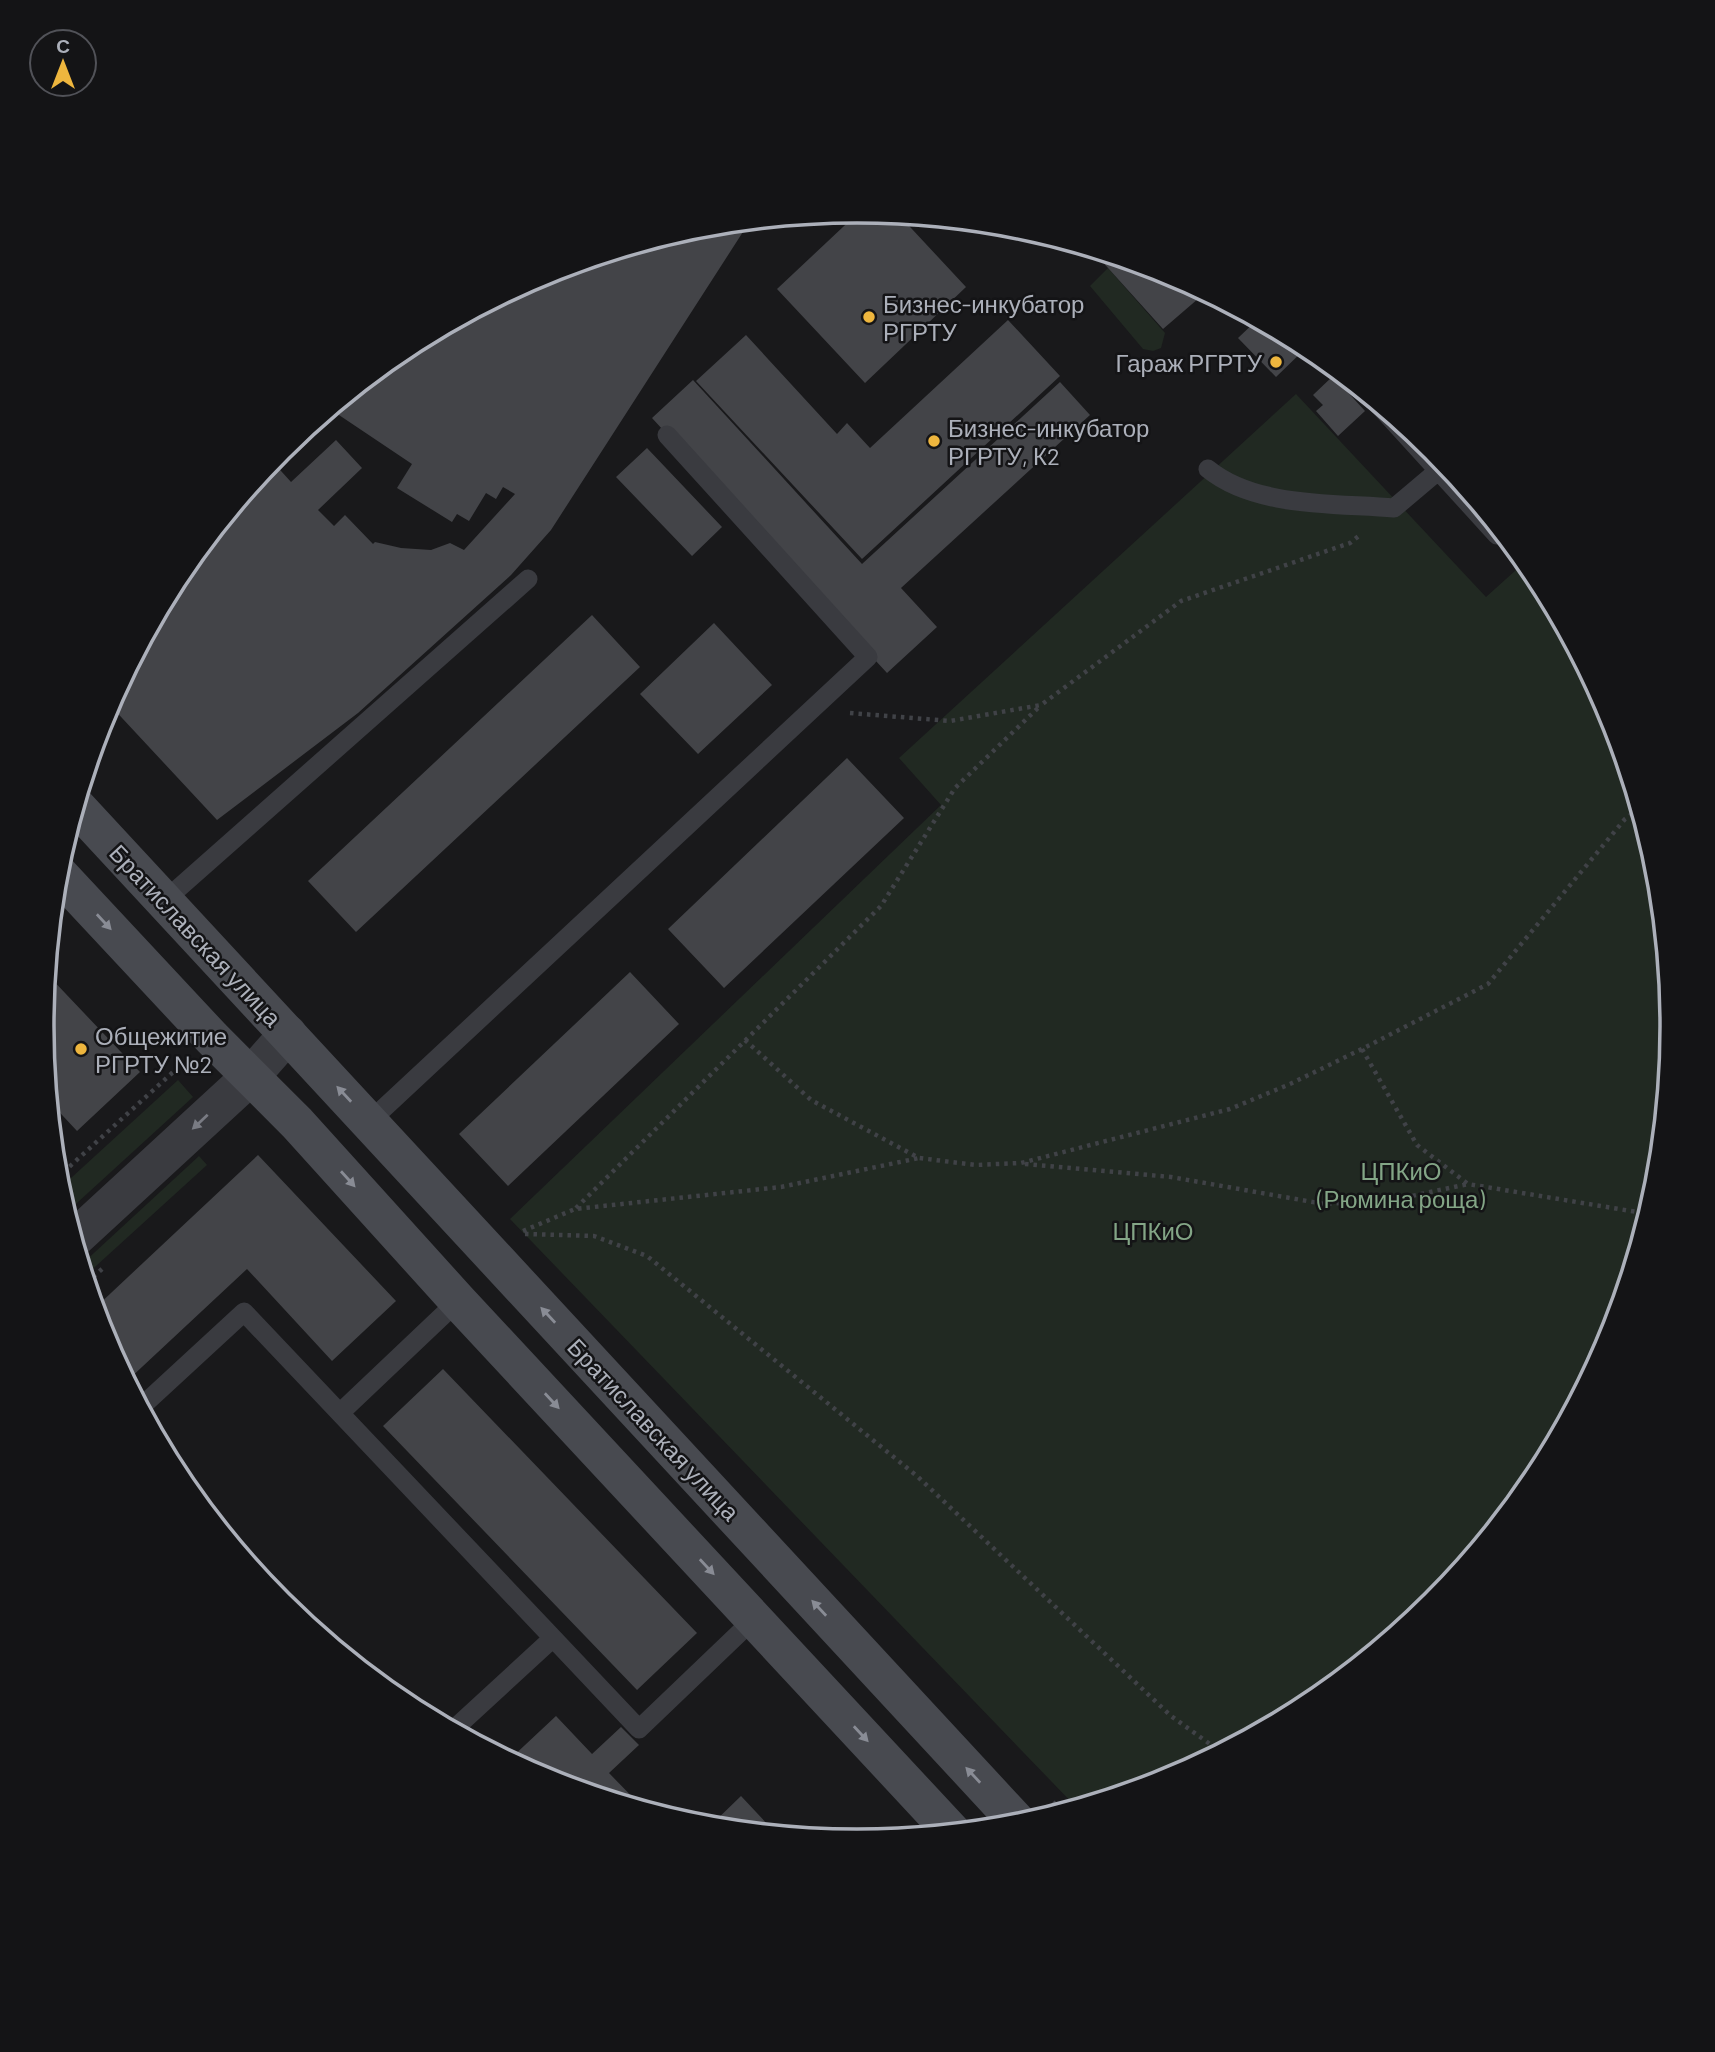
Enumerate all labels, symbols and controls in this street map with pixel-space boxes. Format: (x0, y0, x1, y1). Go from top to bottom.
north arrow (28, 28, 98, 98)
text: С (56, 34, 70, 57)
place label: Бизнес-инкубатор РГРТУ (883, 289, 1084, 346)
marker: Бизнес-инкубатор РГРТУ (861, 309, 877, 325)
place label: Гараж РГРТУ (1116, 348, 1263, 377)
marker: Гараж РГРТУ (1268, 354, 1284, 370)
place label: Бизнес-инкубатор РГРТУ, К2 (948, 413, 1149, 470)
marker: Бизнес-инкубатор РГРТУ, К2 (926, 433, 942, 449)
street label: Братиславская улица (104, 838, 288, 1033)
one-way arrow (95, 913, 111, 930)
place label: Общежитие РГРТУ №2 (95, 1021, 227, 1078)
marker: Общежитие РГРТУ №2 (73, 1041, 89, 1057)
one-way arrow (336, 1086, 352, 1103)
one-way arrow (192, 1113, 209, 1129)
park label: ЦПКиО (Рюмина роща) (1316, 1156, 1485, 1213)
one-way arrow (339, 1171, 355, 1188)
park label: ЦПКиО (1112, 1216, 1194, 1245)
one-way arrow (540, 1306, 556, 1324)
street label: Братиславская улица (562, 1332, 746, 1527)
one-way arrow (543, 1392, 559, 1409)
one-way arrow (699, 1558, 715, 1576)
one-way arrow (811, 1599, 827, 1617)
one-way arrow (853, 1725, 869, 1742)
one-way arrow (966, 1767, 982, 1784)

